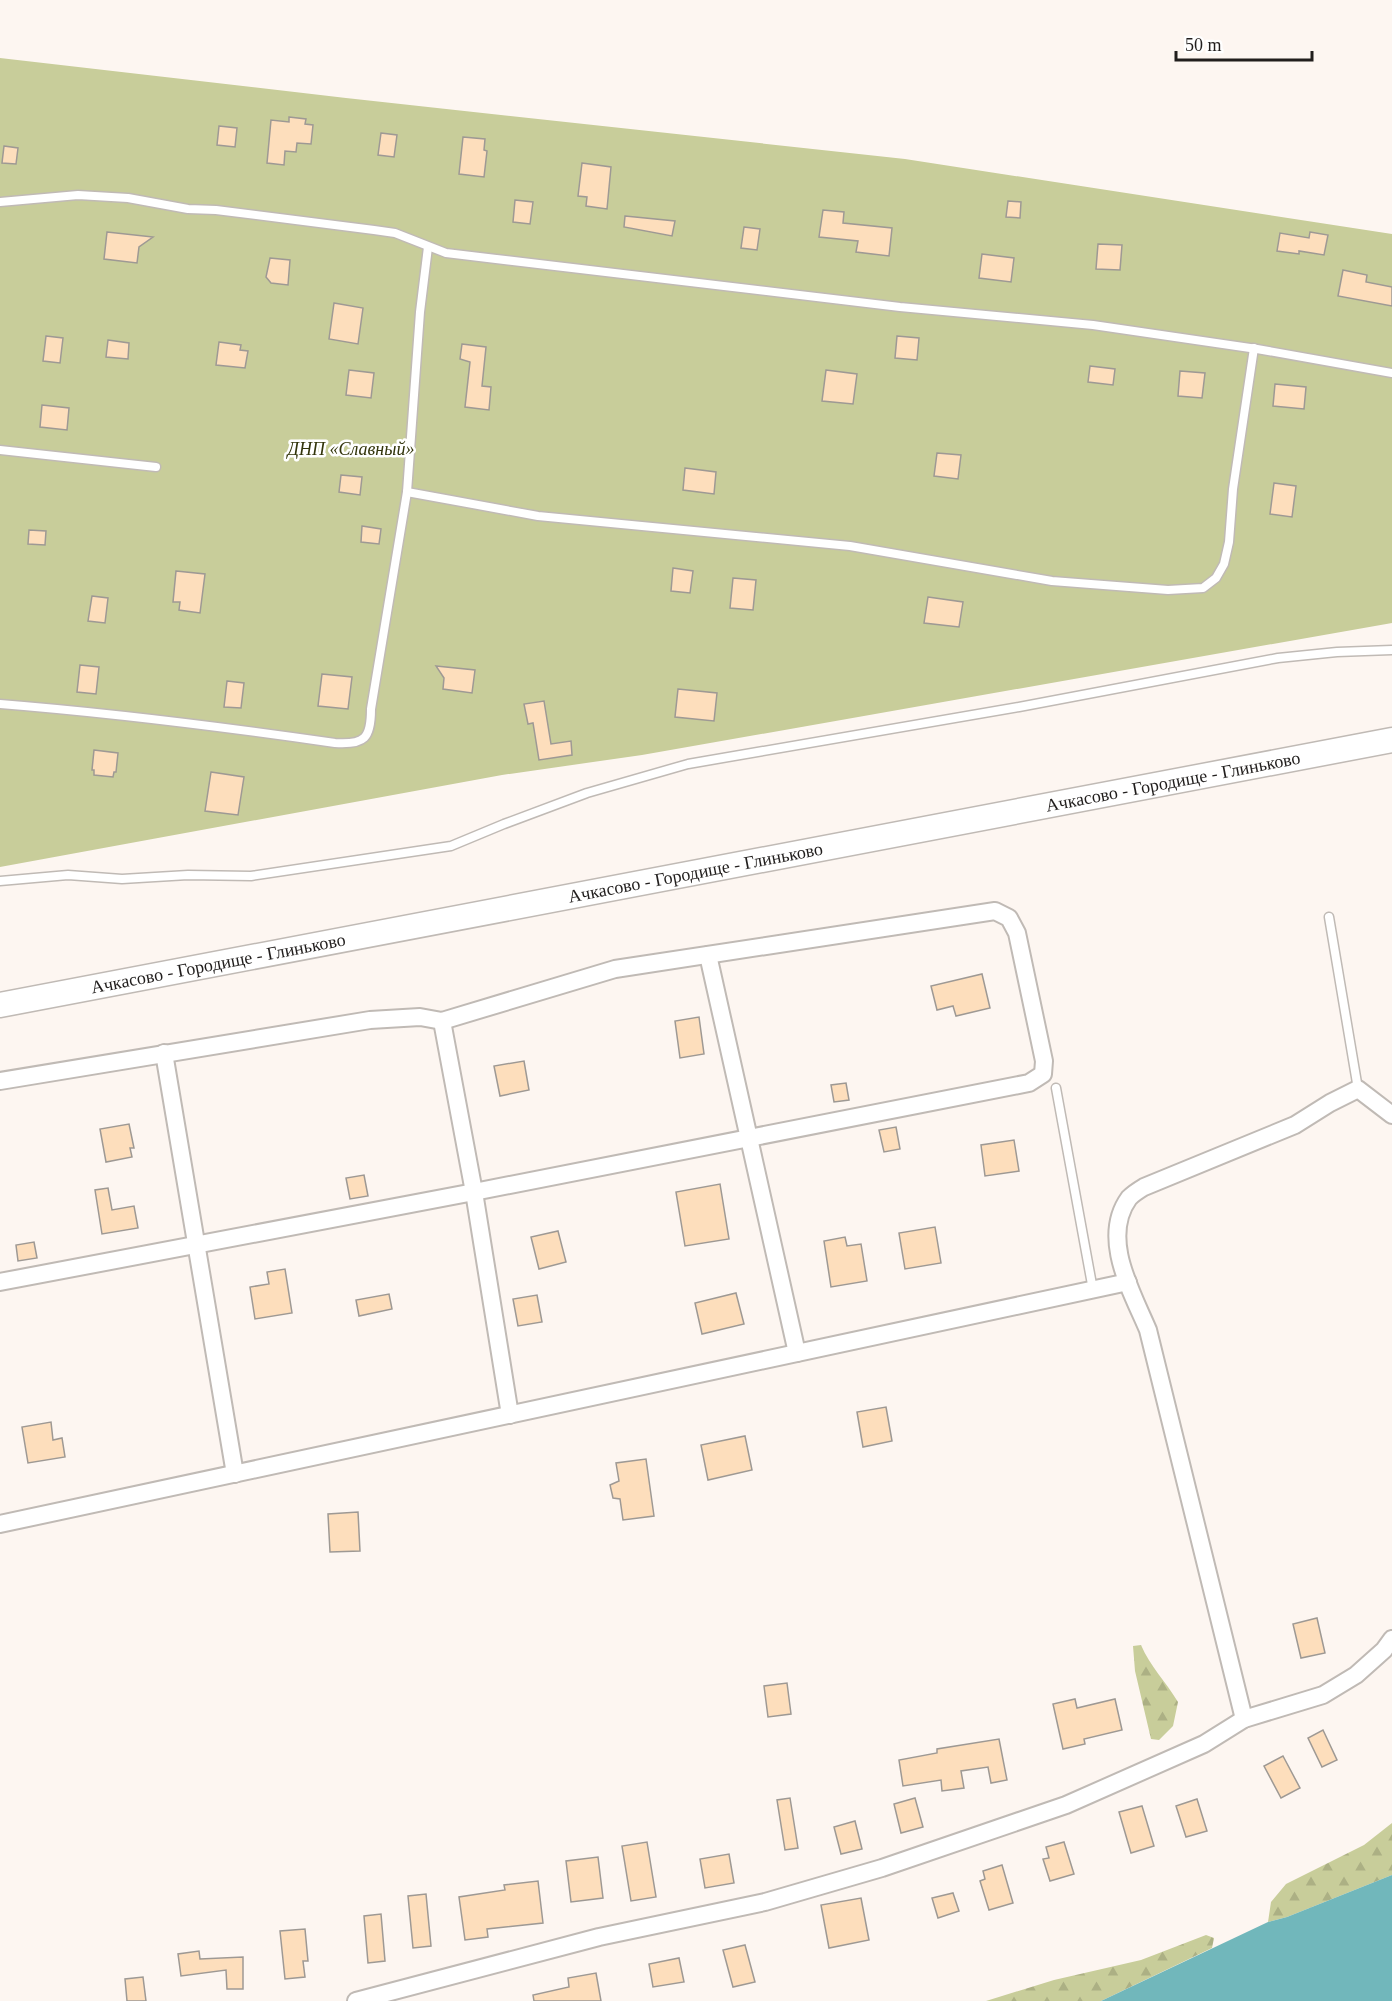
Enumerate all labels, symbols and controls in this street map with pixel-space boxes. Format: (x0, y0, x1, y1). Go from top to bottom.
scale bar (1176, 24, 1312, 62)
text: 50 m (1185, 35, 1222, 55)
park label: ДНП «Славный» (286, 439, 414, 459)
street label: Ачкасово - Городище - Глиньково (1044, 748, 1302, 816)
street label: Ачкасово - Городище - Глиньково (567, 839, 824, 907)
street label: Ачкасово - Городище - Глиньково (89, 929, 347, 997)

